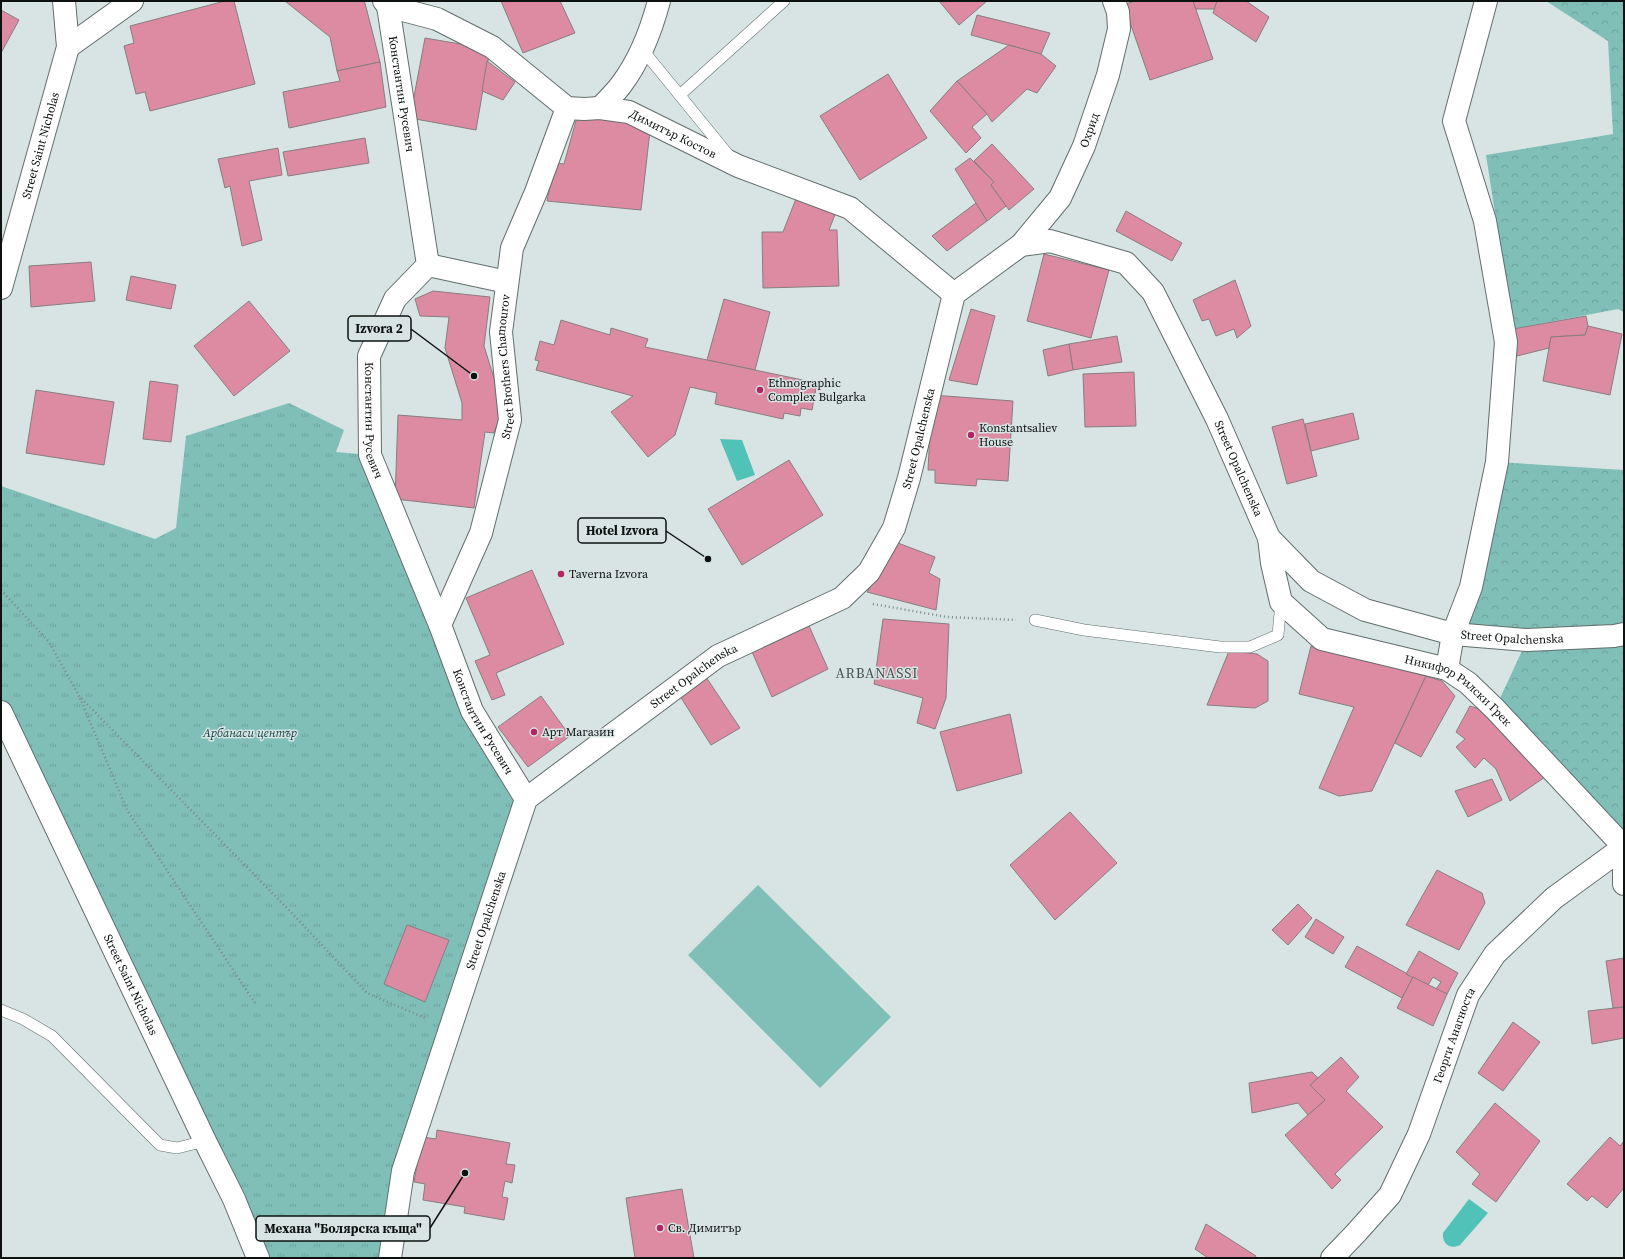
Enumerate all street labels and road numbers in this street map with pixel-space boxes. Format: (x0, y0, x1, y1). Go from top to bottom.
street label: Константин Русевич (385, 35, 419, 154)
street label: Street Saint Nicholas (18, 90, 63, 201)
street label: Димитър Костов (627, 106, 719, 162)
street label: Охрид (1076, 110, 1103, 150)
street label: Street Brothers Chamourov (493, 293, 518, 441)
street label: Константин Русевич (361, 362, 387, 481)
street label: Street Opalchenska (898, 386, 939, 491)
street label: Street Opalchenska (1211, 418, 1267, 520)
street label: Street Opalchenska (1460, 627, 1565, 648)
street label: Street Opalchenska (647, 640, 741, 712)
street label: Никифор Рилски Грек (1403, 651, 1515, 730)
street label: Константин Русевич (449, 666, 517, 778)
street label: Street Opalchenska (462, 868, 510, 972)
street label: Street Saint Nicholas (100, 932, 162, 1038)
street label: Георги Анагноста (1430, 983, 1479, 1085)

